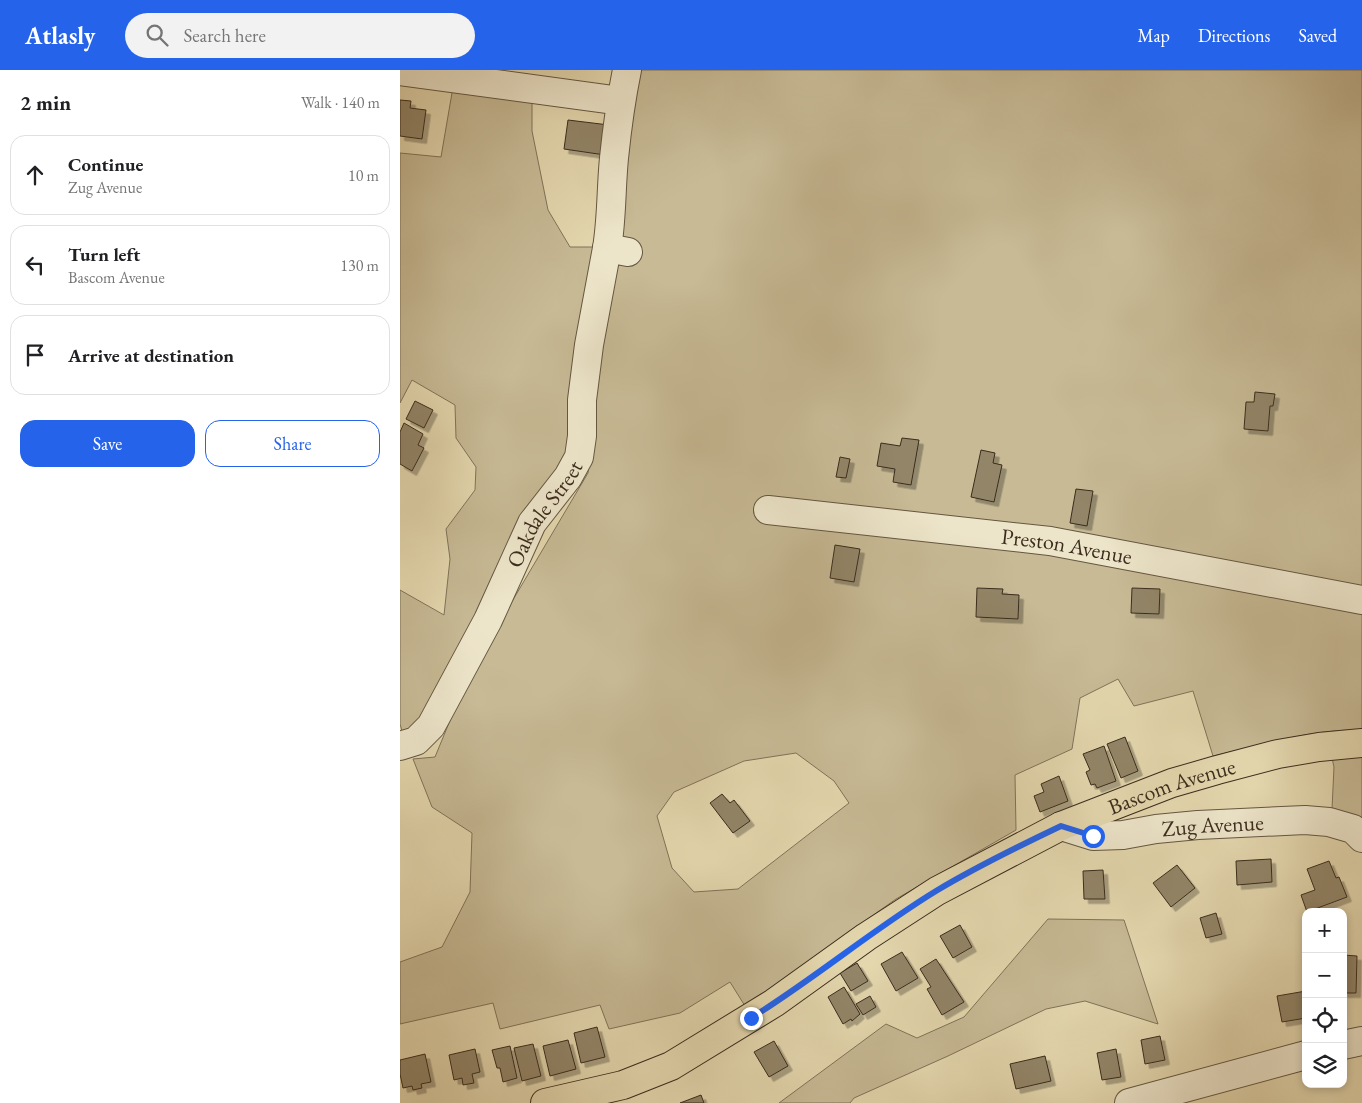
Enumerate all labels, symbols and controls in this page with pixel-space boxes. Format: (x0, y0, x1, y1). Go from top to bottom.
search box (125, 13, 475, 58)
text: Atlasly (25, 20, 95, 51)
icon: search (143, 21, 171, 49)
text: Search here (183, 23, 266, 48)
text: Map (1138, 24, 1170, 47)
text: Directions (1198, 24, 1270, 47)
text: Saved (1298, 24, 1337, 47)
text: 2 min (20, 89, 71, 116)
text: Walk · 140 m (301, 92, 380, 113)
text: Continue (68, 152, 143, 177)
icon: ahead (21, 161, 49, 189)
text: 10 m (348, 165, 379, 186)
text: Zug Avenue (68, 177, 142, 198)
text: Turn left (68, 242, 140, 267)
icon: left (21, 251, 49, 279)
text: 130 m (340, 255, 379, 276)
text: Bascom Avenue (68, 267, 165, 288)
icon: arrive (21, 341, 49, 369)
text: Arrive at destination (68, 343, 234, 368)
button: Save (20, 420, 195, 467)
button: Share (205, 420, 380, 467)
street label: Oakdale Street (500, 455, 589, 572)
street label: Preston Avenue (1000, 522, 1135, 571)
street label: Bascom Avenue (1104, 752, 1239, 821)
street label: Zug Avenue (1161, 808, 1265, 843)
route start (1082, 825, 1105, 848)
map controls (1302, 908, 1347, 1088)
button: + (1302, 908, 1347, 953)
button: − (1302, 953, 1347, 998)
button: locate (1302, 998, 1347, 1043)
route end (740, 1007, 763, 1030)
button: layers (1302, 1043, 1347, 1088)

